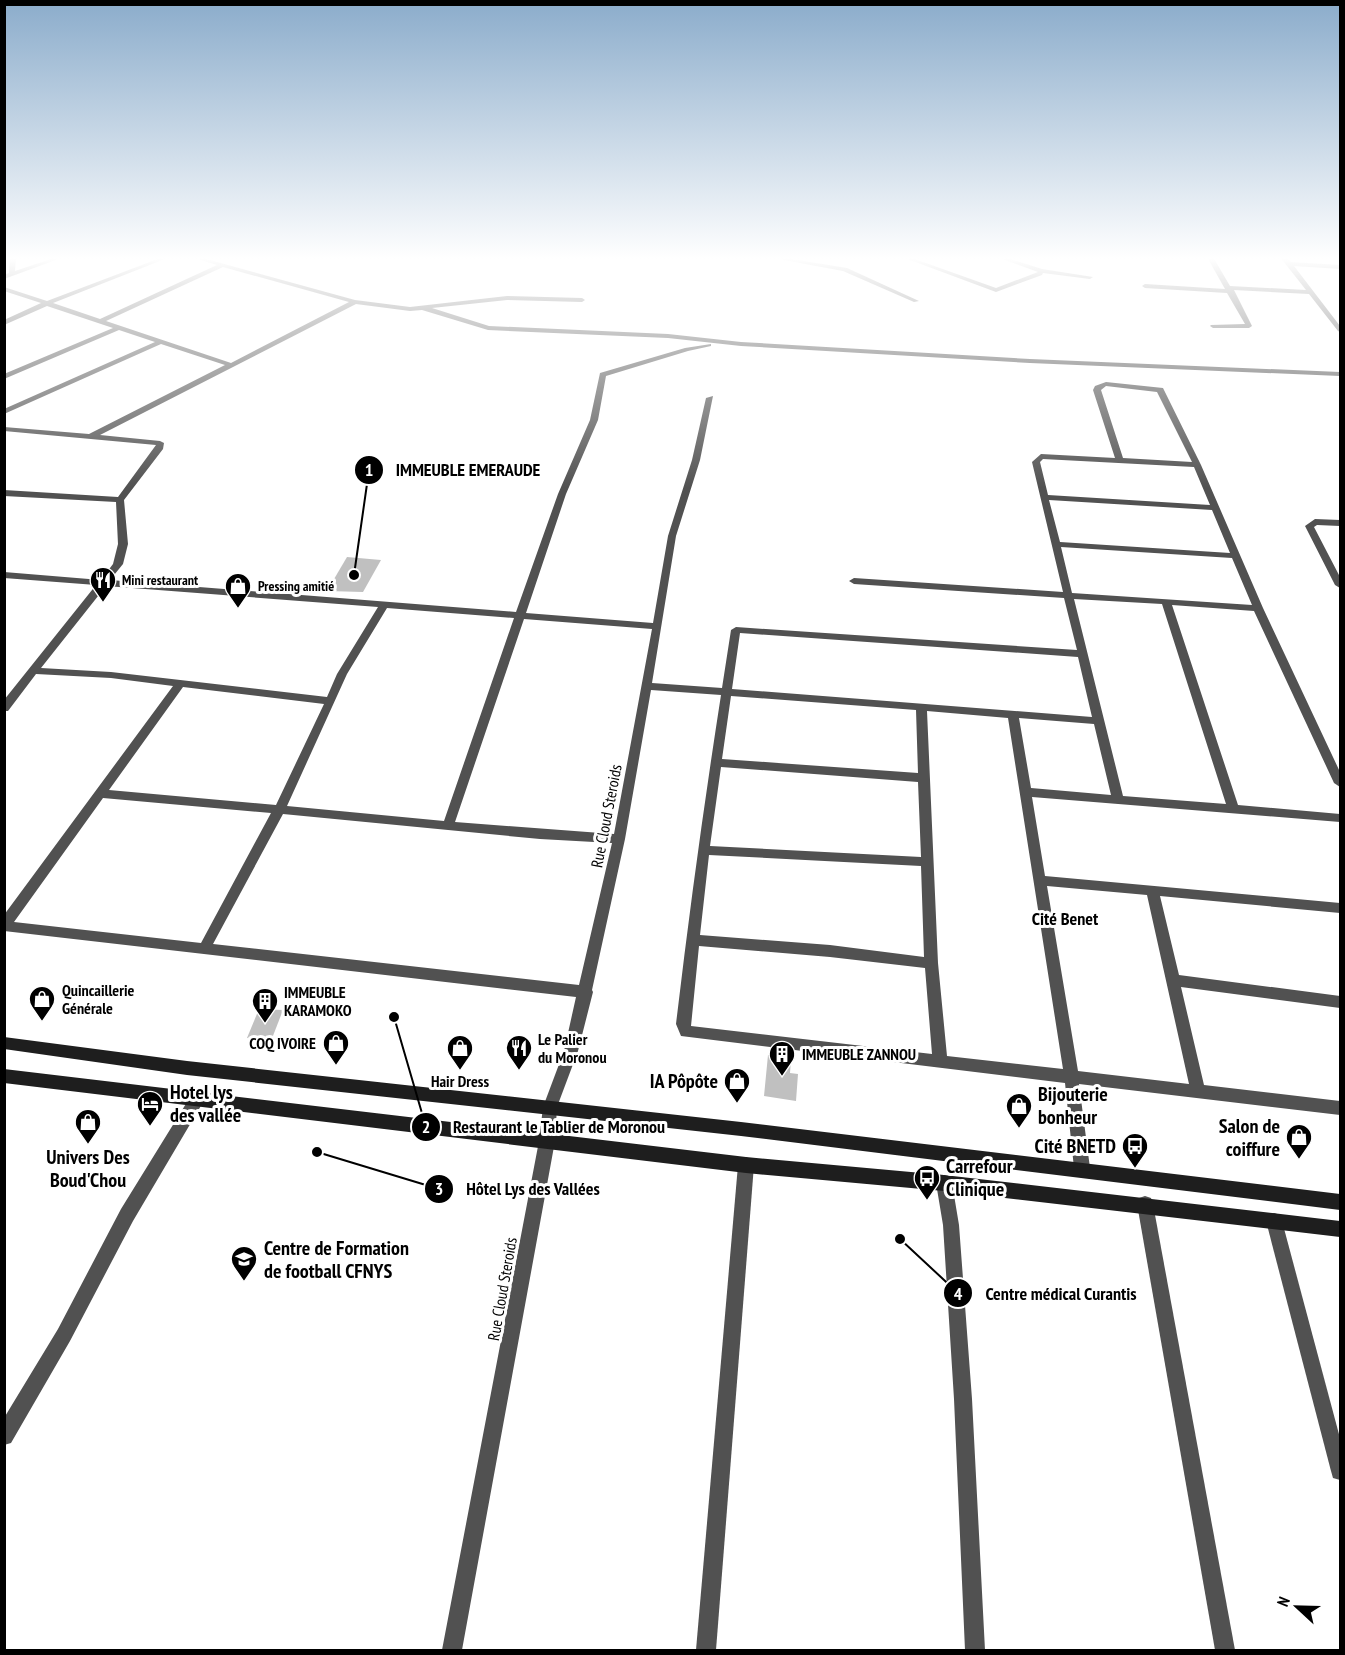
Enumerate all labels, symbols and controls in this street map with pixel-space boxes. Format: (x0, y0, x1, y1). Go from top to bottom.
callout: IMMEUBLE EMERAUDE (354, 452, 553, 488)
text: 1 (365, 458, 373, 481)
text: IMMEUBLE EMERAUDE (396, 458, 541, 481)
restaurant icon: Mini restaurant (88, 565, 118, 603)
place label: Mini restaurant (122, 571, 198, 589)
shop icon: Pressing amitié (223, 571, 253, 609)
place label: Pressing amitié (258, 577, 334, 595)
street label: Rue Cloud Steroids (586, 763, 626, 869)
district label: Cité Benet (1032, 907, 1099, 930)
place label: Quincaillerie Générale (62, 980, 134, 1018)
place label: IMMEUBLE KARAMOKO (284, 982, 352, 1020)
shop icon: Quincaillerie Générale (27, 984, 57, 1022)
building icon: IMMEUBLE KARAMOKO (250, 986, 280, 1024)
shop icon: COQ IVOIRE (321, 1028, 351, 1066)
place label: Le Palier du Moronou (538, 1029, 607, 1067)
place label: COQ IVOIRE (249, 1033, 316, 1053)
shop icon: Hair Dress (445, 1033, 475, 1071)
restaurant icon: Le Palier du Moronou (504, 1033, 534, 1071)
building icon: IMMEUBLE ZANNOU (767, 1039, 797, 1077)
place label: IMMEUBLE ZANNOU (802, 1044, 916, 1064)
shop icon: IA Pôpôte (722, 1066, 752, 1104)
place label: IA Pôpôte (650, 1068, 718, 1094)
place label: Hair Dress (431, 1071, 489, 1091)
place label: Hotel lys des vallée (170, 1079, 241, 1128)
place label: Bijouterie bonheur (1038, 1081, 1108, 1130)
hotel icon: Hotel lys des vallée (135, 1089, 165, 1127)
shop icon: Bijouterie bonheur (1004, 1091, 1034, 1129)
shop icon: Univers Des Boud'Chou (73, 1107, 103, 1145)
callout: Restaurant le Tablier de Moronou (411, 1109, 678, 1145)
place label: Salon de coiffure (1219, 1113, 1280, 1162)
text: 2 (422, 1115, 430, 1138)
text: Restaurant le Tablier de Moronou (453, 1115, 665, 1138)
shop icon: Salon de coiffure (1284, 1122, 1314, 1160)
bus stop icon: Cité BNETD (1120, 1131, 1150, 1169)
place label: Cité BNETD (1035, 1133, 1116, 1159)
place label: Univers Des Boud'Chou (46, 1144, 130, 1193)
place label: Carrefour Clinique (946, 1153, 1013, 1202)
bus stop icon: Carrefour Clinique (912, 1163, 942, 1201)
callout: Hôtel Lys des Vallées (424, 1171, 612, 1207)
text: 3 (435, 1177, 443, 1200)
text: Hôtel Lys des Vallées (466, 1177, 600, 1200)
place label: Centre de Formation de football CFNYS (264, 1235, 409, 1284)
street label: Rue Cloud Steroids (483, 1236, 521, 1342)
school or university icon: Centre de Formation de football CFNYS (229, 1244, 259, 1282)
callout: Centre médical Curantis (943, 1275, 1149, 1311)
text: 4 (954, 1282, 963, 1305)
text: Centre médical Curantis (985, 1282, 1137, 1305)
north arrow (1267, 1577, 1327, 1637)
text: N (1272, 1594, 1294, 1609)

